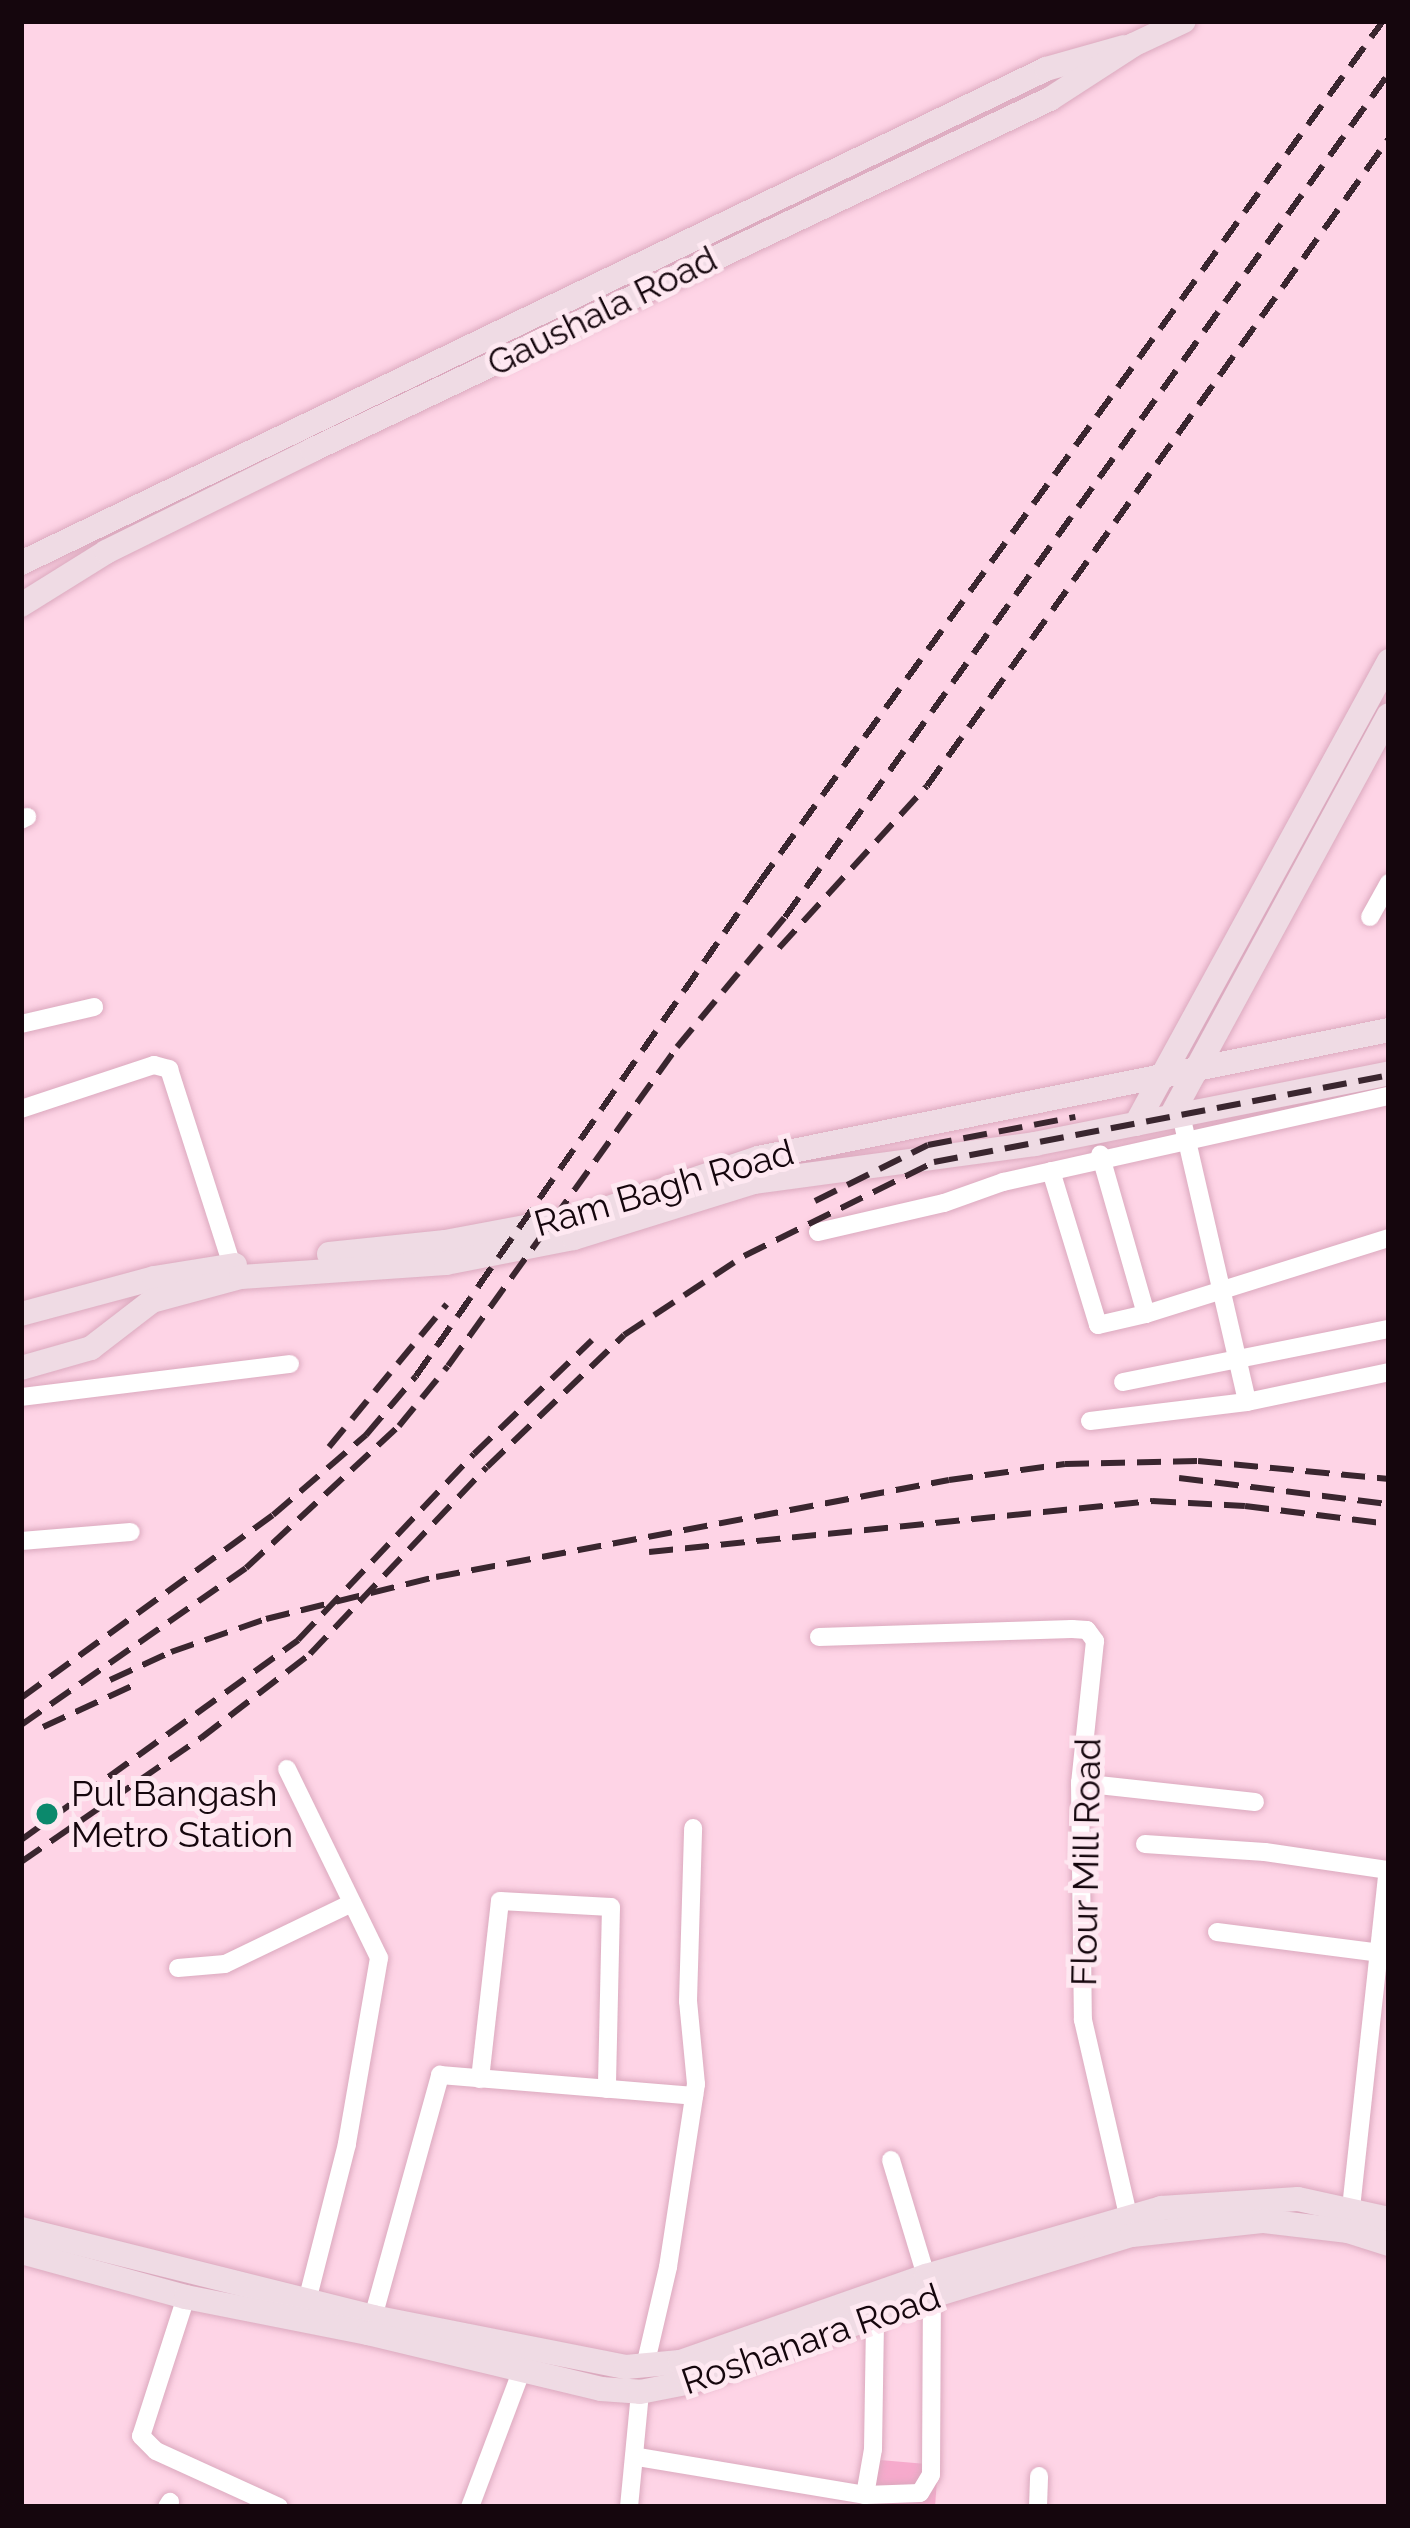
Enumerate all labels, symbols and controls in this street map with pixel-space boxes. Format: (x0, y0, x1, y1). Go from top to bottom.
street label: Gaushala Road (480, 237, 724, 385)
street label: Ram Bagh Road (529, 1130, 799, 1246)
street label: Flour Mill Road (1062, 1737, 1110, 1987)
place label: Pul Bangash Metro Station (71, 1771, 293, 1856)
marker: Pul Bangash Metro Station (34, 1801, 60, 1827)
street label: Roshanara Road (676, 2275, 946, 2403)

